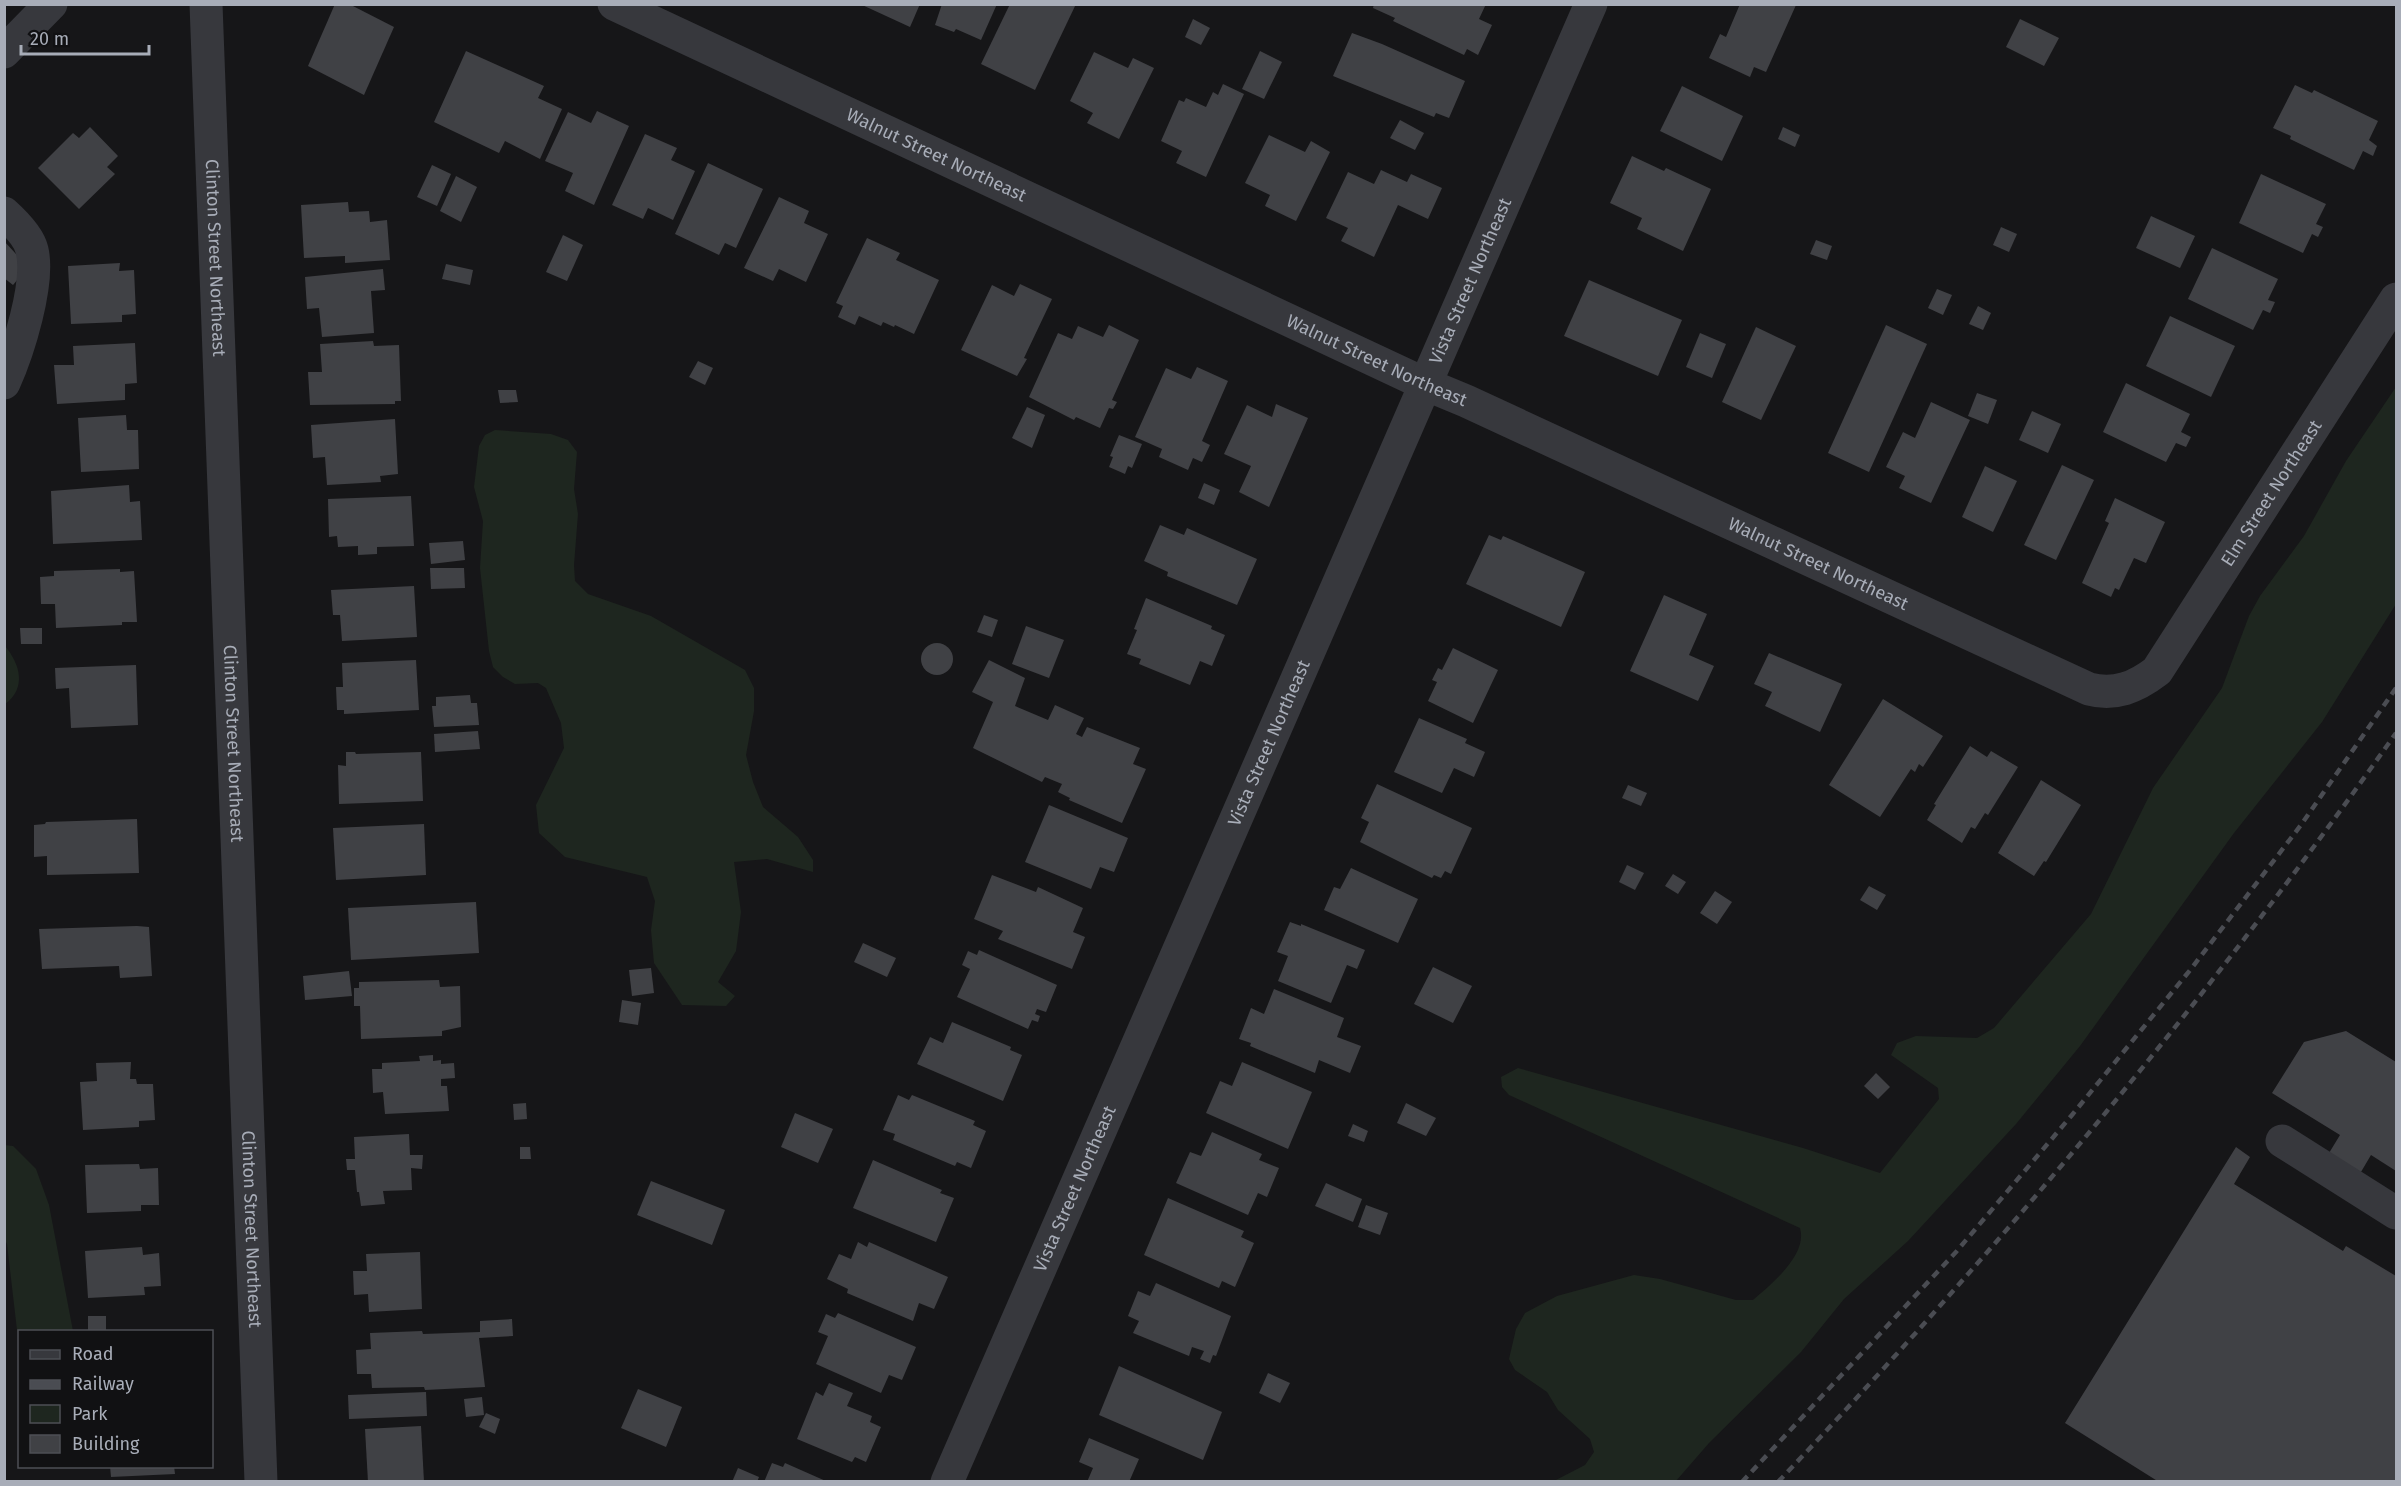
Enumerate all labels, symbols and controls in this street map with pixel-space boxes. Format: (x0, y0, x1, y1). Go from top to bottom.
scale bar (21, 18, 148, 56)
text: 20 m (30, 28, 69, 50)
street label: Walnut Street Northeast (843, 103, 1030, 207)
street label: Clinton Street Northeast (201, 159, 230, 357)
street label: Vista Street Northeast (1424, 194, 1516, 368)
street label: Walnut Street Northeast (1283, 310, 1471, 411)
street label: Elm Street Northeast (2216, 415, 2327, 570)
street label: Walnut Street Northeast (1725, 513, 1912, 615)
street label: Clinton Street Northeast (219, 644, 248, 843)
street label: Vista Street Northeast (1223, 656, 1315, 830)
street label: Vista Street Northeast (1029, 1102, 1121, 1275)
street label: Clinton Street Northeast (237, 1130, 266, 1329)
legend (18, 1330, 213, 1468)
text: Road (72, 1343, 114, 1365)
text: Railway (72, 1373, 134, 1395)
text: Park (72, 1403, 108, 1425)
text: Building (72, 1433, 140, 1455)

